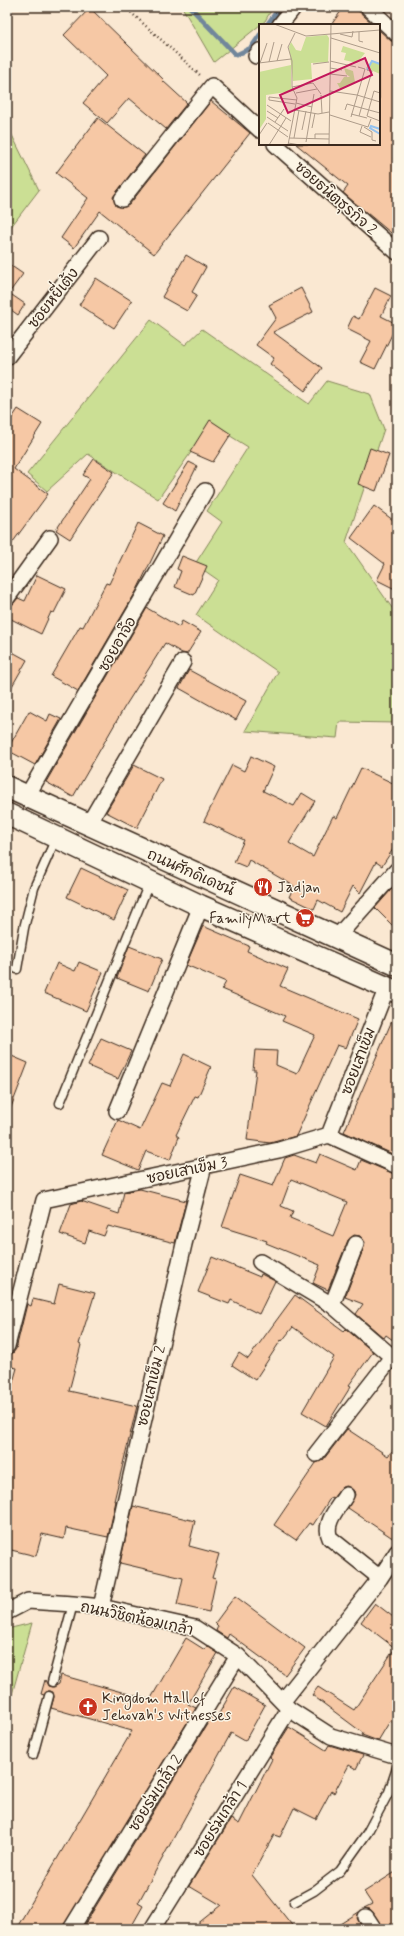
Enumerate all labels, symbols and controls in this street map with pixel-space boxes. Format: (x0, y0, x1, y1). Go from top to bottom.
inset map (259, 24, 380, 145)
street label: ซอยธนิตธุรกิจ 2 (290, 157, 381, 240)
street label: ซอยหยี่เต้ง (20, 261, 84, 333)
street label: ซอยอาจ๊อ (93, 613, 142, 676)
street label: ถนนศักดิเดชน์ (144, 844, 238, 901)
restaurant icon: Jadjan (252, 876, 274, 898)
place label: Jadjan (277, 878, 320, 898)
supermarket icon: FamilyMart (294, 907, 316, 929)
place label: FamilyMart (209, 909, 291, 929)
street label: ซอยเสาเข็ม (336, 1024, 381, 1098)
street label: ซอยเสาเข็ม 3 (145, 1152, 230, 1189)
street label: ซอยเสาเข็ม 2 (132, 1344, 171, 1429)
street label: ถนนวิชิตน้อมเกล้า (79, 1596, 195, 1641)
place label: Kingdom Hall of Jehovah's Witnesses (102, 1689, 232, 1726)
church icon: Kingdom Hall of Jehovah's Witnesses (77, 1696, 99, 1718)
street label: ซอยร่มเกล้า 2 (123, 1751, 187, 1836)
street label: ซอยร่มเกล้า 1 (189, 1777, 252, 1862)

